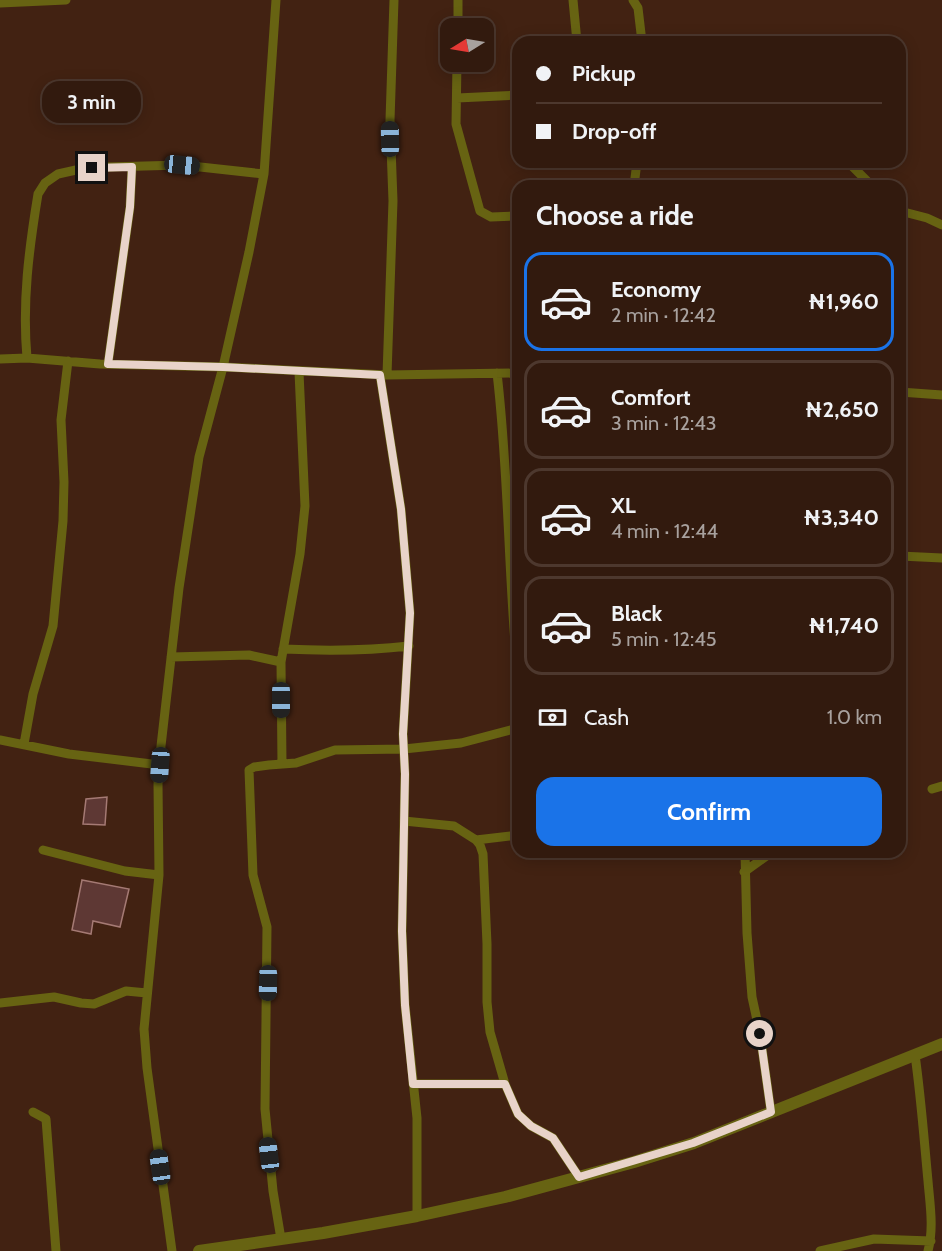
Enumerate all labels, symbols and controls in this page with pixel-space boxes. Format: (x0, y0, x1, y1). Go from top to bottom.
north arrow (440, 18, 494, 72)
map controls (440, 18, 494, 72)
text: Pickup (572, 60, 636, 87)
callout: 3 min (42, 81, 142, 123)
text: 3 min (67, 90, 116, 114)
text: Drop-off (572, 118, 656, 145)
car (381, 121, 399, 157)
route end (78, 154, 105, 181)
car (163, 154, 201, 176)
text: Choose a ride (536, 199, 694, 232)
icon: car (539, 275, 593, 329)
text: Economy (611, 276, 701, 303)
text: ₦1,960 (808, 288, 879, 315)
text: 2 min · 12:42 (611, 303, 716, 327)
icon: car (539, 383, 593, 437)
text: Comfort (611, 384, 690, 411)
text: ₦2,650 (805, 396, 879, 423)
text: 3 min · 12:43 (611, 411, 717, 435)
icon: car (539, 491, 593, 545)
text: XL (611, 492, 636, 519)
text: ₦3,340 (803, 504, 879, 531)
text: 4 min · 12:44 (611, 519, 718, 543)
icon: car (539, 599, 593, 653)
text: Black (611, 600, 662, 627)
text: ₦1,740 (808, 612, 879, 639)
text: 5 min · 12:45 (611, 627, 717, 651)
car (272, 682, 290, 718)
icon: cash (536, 701, 569, 734)
text: Cash (584, 704, 629, 731)
text: 1.0 km (827, 705, 882, 729)
car (150, 746, 170, 784)
button: Confirm (536, 777, 882, 846)
car (259, 965, 277, 1001)
route start (746, 1020, 773, 1047)
car (258, 1136, 280, 1174)
car (149, 1148, 171, 1186)

